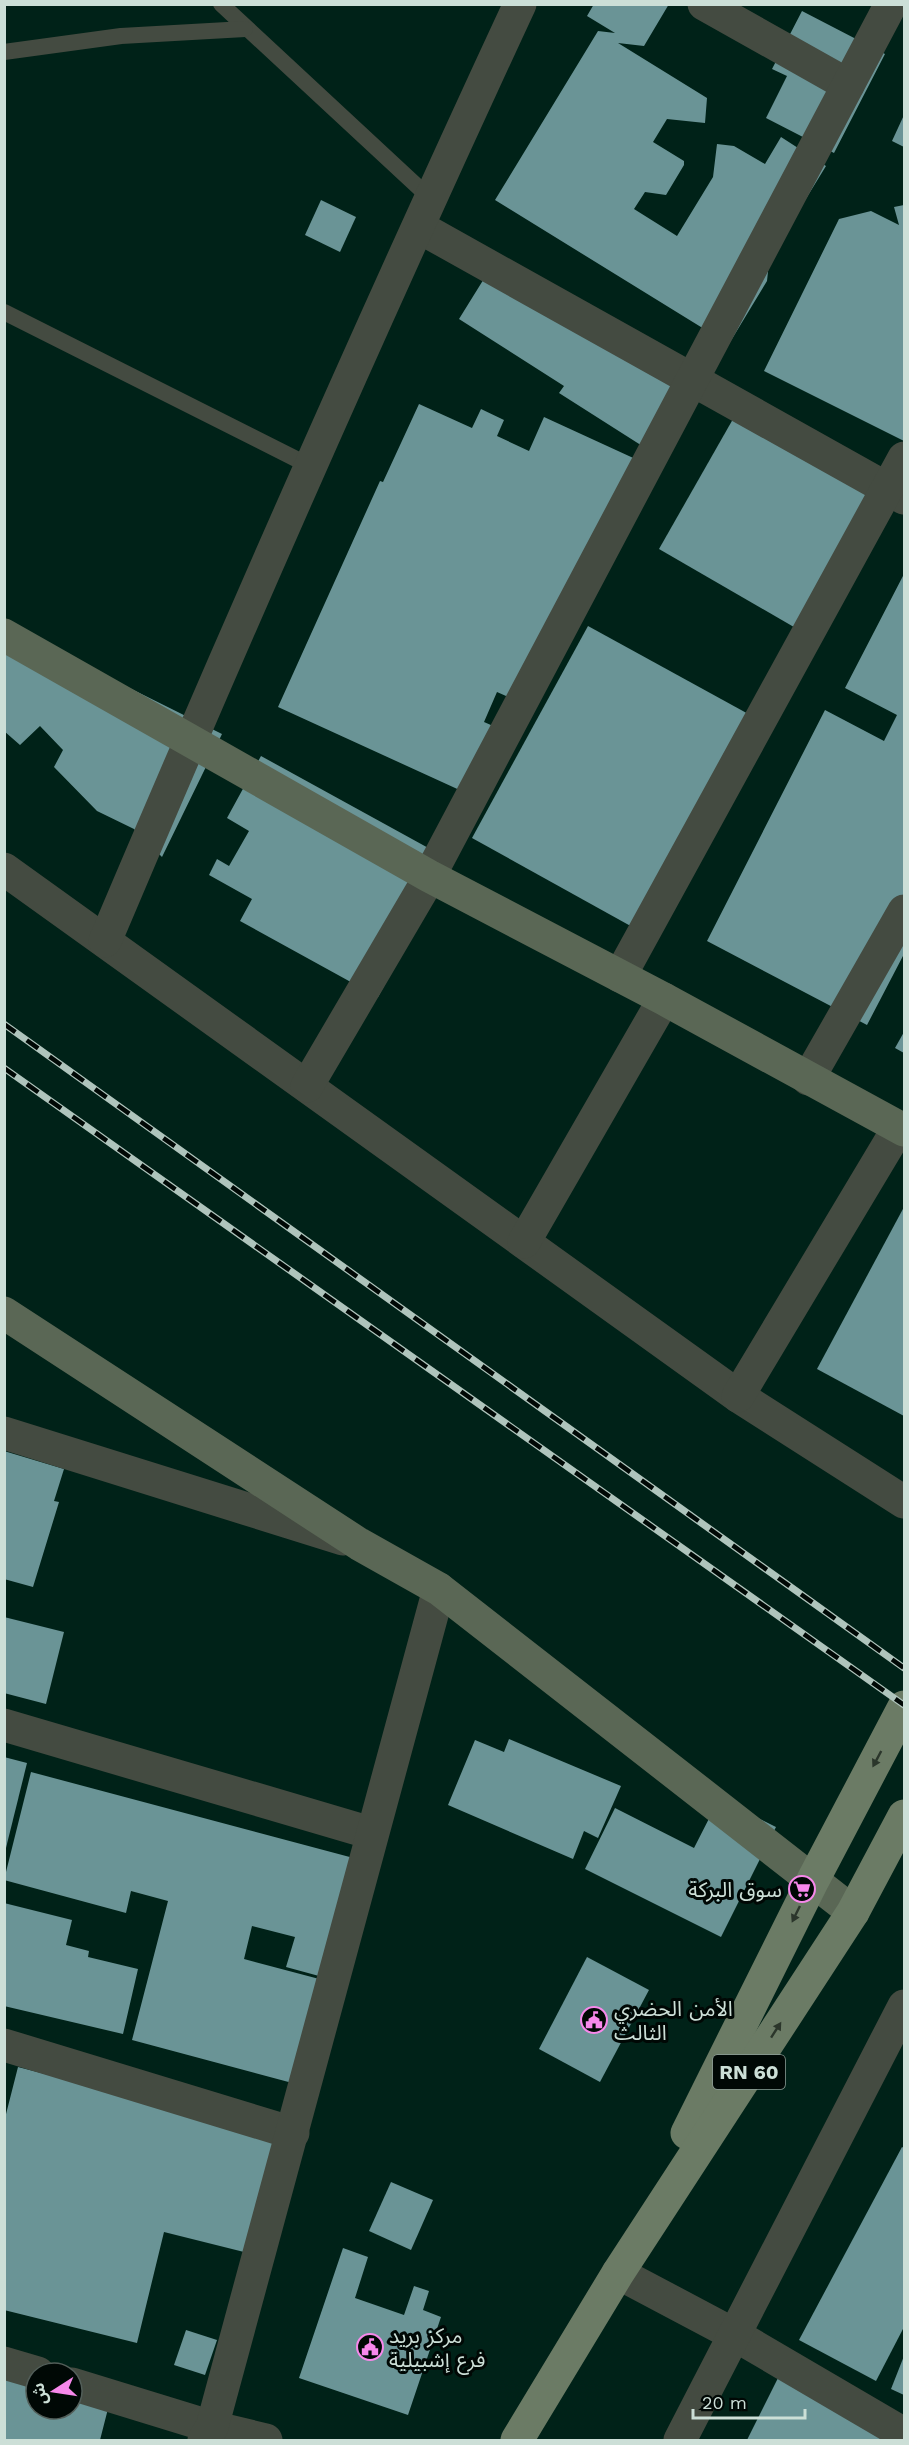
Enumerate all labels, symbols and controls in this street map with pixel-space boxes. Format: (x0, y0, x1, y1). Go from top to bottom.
one-way arrow (872, 1751, 882, 1768)
supermarket icon: سوق البركة (787, 1874, 817, 1904)
place label: سوق البركة (688, 1877, 782, 1902)
one-way arrow (791, 1905, 801, 1922)
place label: الأمن الحضري الثالث (614, 1996, 733, 2045)
public building icon: الأمن الحضري الثالث (579, 2005, 609, 2035)
one-way arrow (770, 2022, 781, 2038)
road number: RN 60 (713, 2055, 785, 2089)
place label: مركز بريد فرع إشبيلية (389, 2323, 485, 2375)
public building icon: مركز بريد فرع إشبيلية (355, 2332, 385, 2362)
north arrow (24, 2361, 84, 2421)
text: ش (28, 2381, 51, 2407)
scale bar (693, 2382, 806, 2420)
text: 20 m (702, 2392, 747, 2413)

